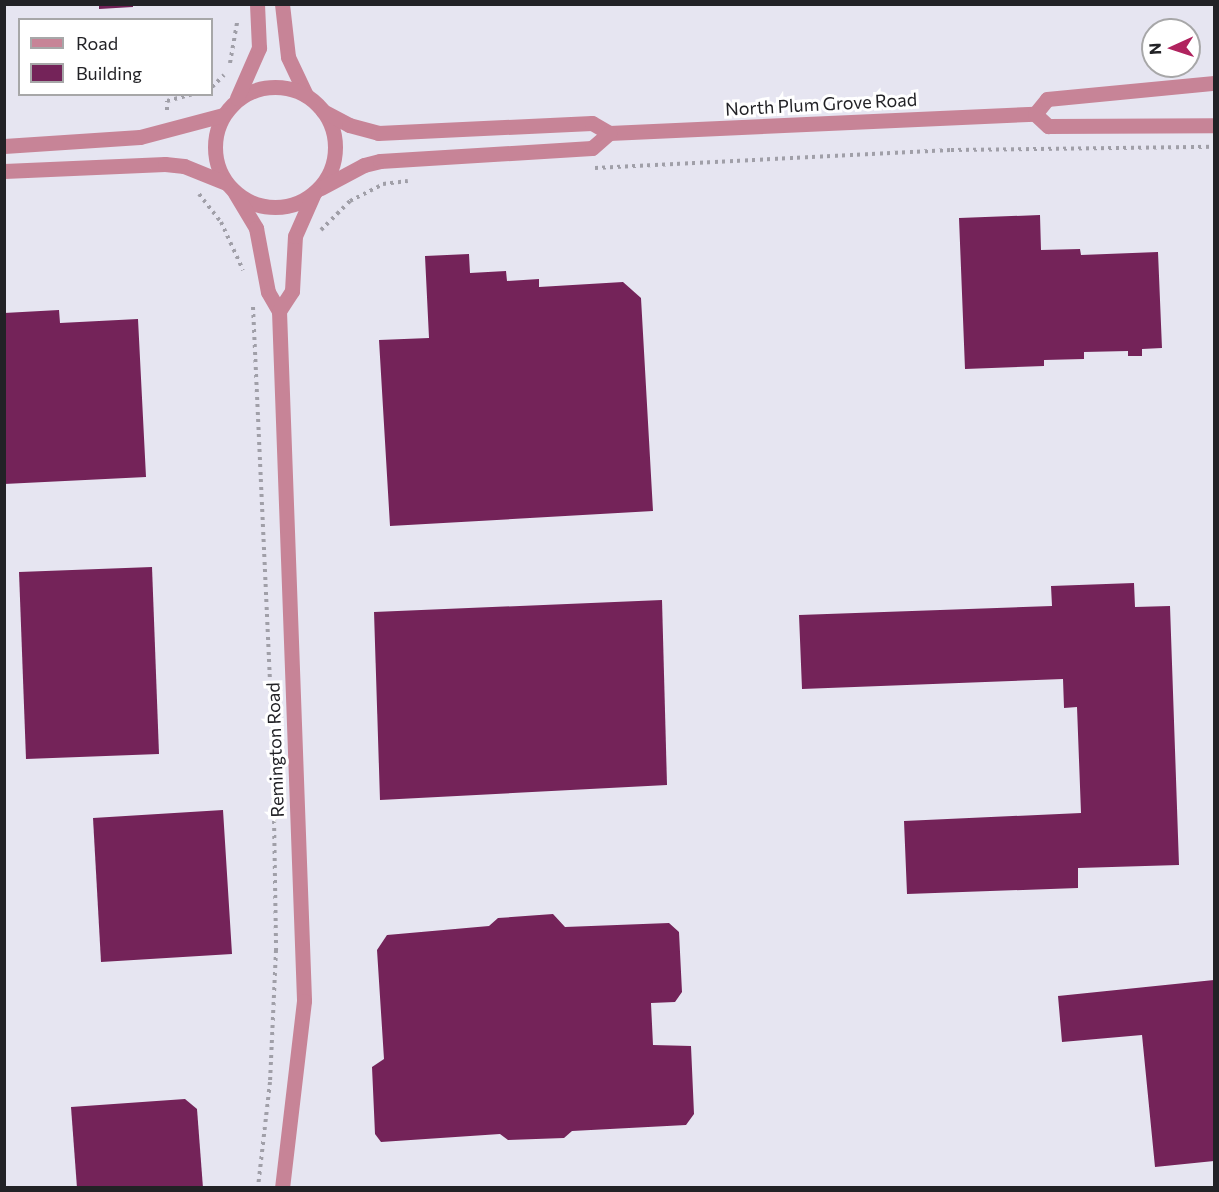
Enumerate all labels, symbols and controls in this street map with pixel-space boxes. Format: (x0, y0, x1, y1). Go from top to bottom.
legend (18, 18, 213, 96)
north arrow (1141, 18, 1201, 78)
text: Road (76, 32, 118, 54)
text: N (1145, 42, 1164, 55)
text: Building (76, 62, 142, 84)
street label: North Plum Grove Road (725, 88, 917, 120)
street label: Remington Road (262, 682, 288, 818)

